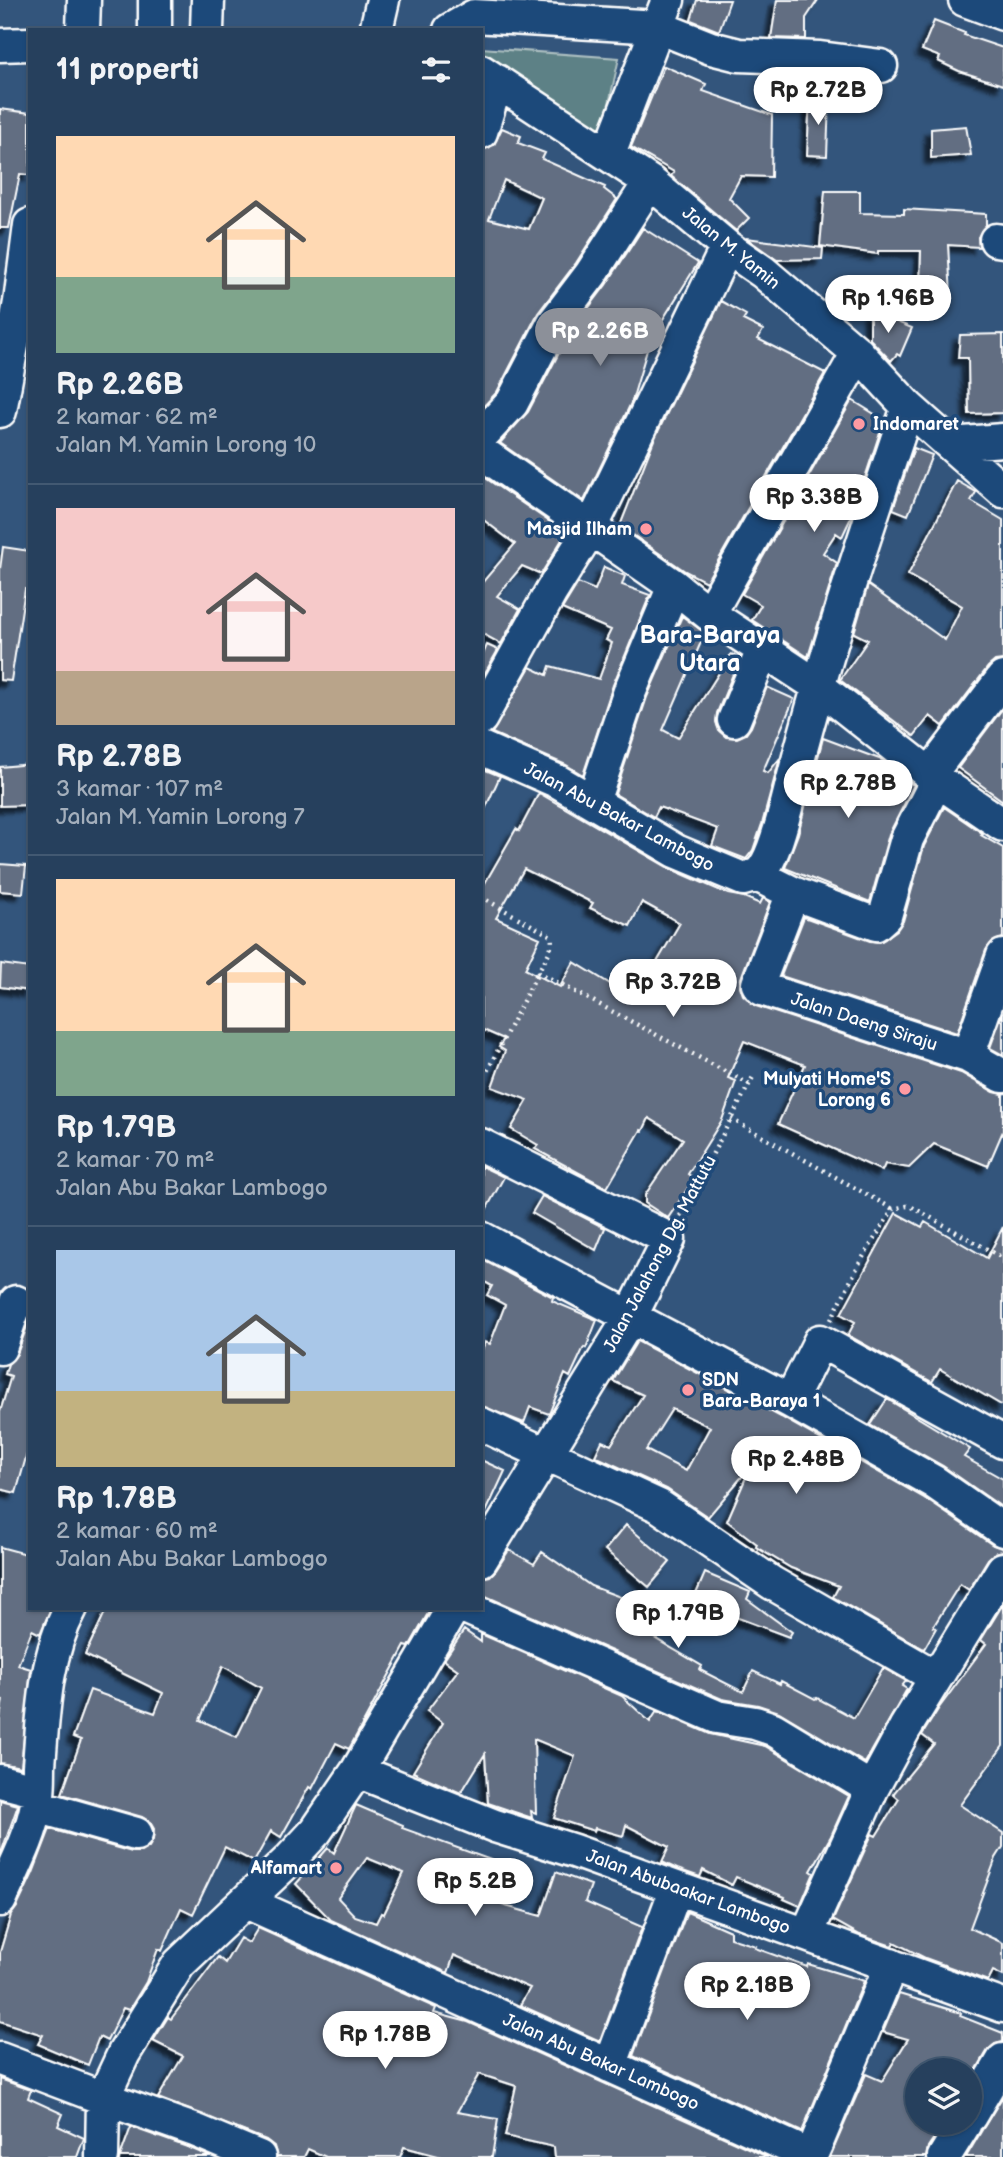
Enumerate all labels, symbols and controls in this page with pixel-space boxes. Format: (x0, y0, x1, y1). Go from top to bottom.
icon: filters (417, 51, 455, 89)
text: 11 properti (56, 52, 199, 88)
pin: Rp 2.72B (746, 68, 890, 127)
text: Rp 2.72B (770, 76, 866, 104)
icon: home (193, 182, 319, 308)
street label: Jalan M. Yamin (678, 202, 784, 294)
pin: Rp 1.96B (816, 276, 960, 335)
text: Rp 1.96B (841, 284, 935, 312)
pin: Rp 2.26B (528, 308, 672, 368)
text: Rp 2.26B (551, 317, 649, 345)
text: Rp 2.26B (56, 367, 184, 403)
text: 2 kamar · 62 m² (56, 403, 218, 431)
place label: Indomaret (873, 414, 959, 435)
marker: Indomaret (851, 416, 867, 432)
text: Jalan M. Yamin Lorong 10 (56, 431, 316, 459)
pin: Rp 3.38B (742, 475, 886, 534)
text: Rp 3.38B (765, 483, 863, 511)
place label: Masjid Ilham (527, 519, 632, 540)
marker: Masjid Ilham (638, 521, 654, 537)
icon: home (193, 554, 319, 680)
district label: Bara-Baraya Utara (639, 621, 781, 678)
text: Rp 2.78B (56, 739, 182, 775)
street label: Jalan Abu Bakar Lambogo (520, 758, 718, 876)
pin: Rp 2.78B (776, 760, 920, 820)
text: Rp 2.78B (800, 769, 896, 797)
text: 3 kamar · 107 m² (56, 775, 223, 803)
text: Jalan M. Yamin Lorong 7 (56, 803, 305, 831)
icon: home (193, 925, 319, 1051)
pin: Rp 3.72B (601, 960, 745, 1019)
text: Rp 3.72B (625, 968, 721, 996)
street label: Jalan Daeng Siraju (788, 988, 940, 1056)
place label: Mulyati Home'S Lorong 6 (763, 1069, 891, 1111)
marker: Mulyati Home'S Lorong 6 (897, 1081, 913, 1097)
text: Rp 1.79B (56, 1110, 176, 1146)
text: 2 kamar · 70 m² (56, 1146, 214, 1174)
street label: Jalan Jalahong Dg. Mattutu (599, 1152, 721, 1356)
text: Jalan Abu Bakar Lambogo (56, 1174, 328, 1202)
icon: home (193, 1296, 319, 1422)
place label: SDN Bara-Baraya 1 (702, 1370, 820, 1412)
marker: SDN Bara-Baraya 1 (680, 1382, 696, 1398)
pin: Rp 2.48B (724, 1436, 868, 1496)
text: Rp 2.48B (747, 1445, 845, 1473)
text: Rp 1.78B (56, 1481, 177, 1517)
text: 2 kamar · 60 m² (56, 1517, 218, 1545)
text: Jalan Abu Bakar Lambogo (56, 1545, 328, 1573)
pin: Rp 1.79B (606, 1590, 750, 1650)
text: Rp 1.79B (632, 1599, 724, 1627)
street label: Jalan Abubaakar Lambogo (583, 1845, 793, 1939)
place label: Alfamart (250, 1858, 322, 1879)
pin: Rp 5.2B (410, 1858, 540, 1918)
marker: Alfamart (328, 1860, 344, 1876)
text: Rp 5.2B (433, 1867, 517, 1895)
pin: Rp 2.18B (675, 1962, 819, 2022)
text: Rp 2.18B (700, 1971, 794, 1999)
street label: Jalan Abu Bakar Lambogo (500, 2009, 702, 2115)
pin: Rp 1.78B (313, 2011, 457, 2071)
text: Rp 1.78B (339, 2020, 431, 2048)
map controls (905, 2058, 982, 2135)
button: layers (905, 2058, 982, 2135)

